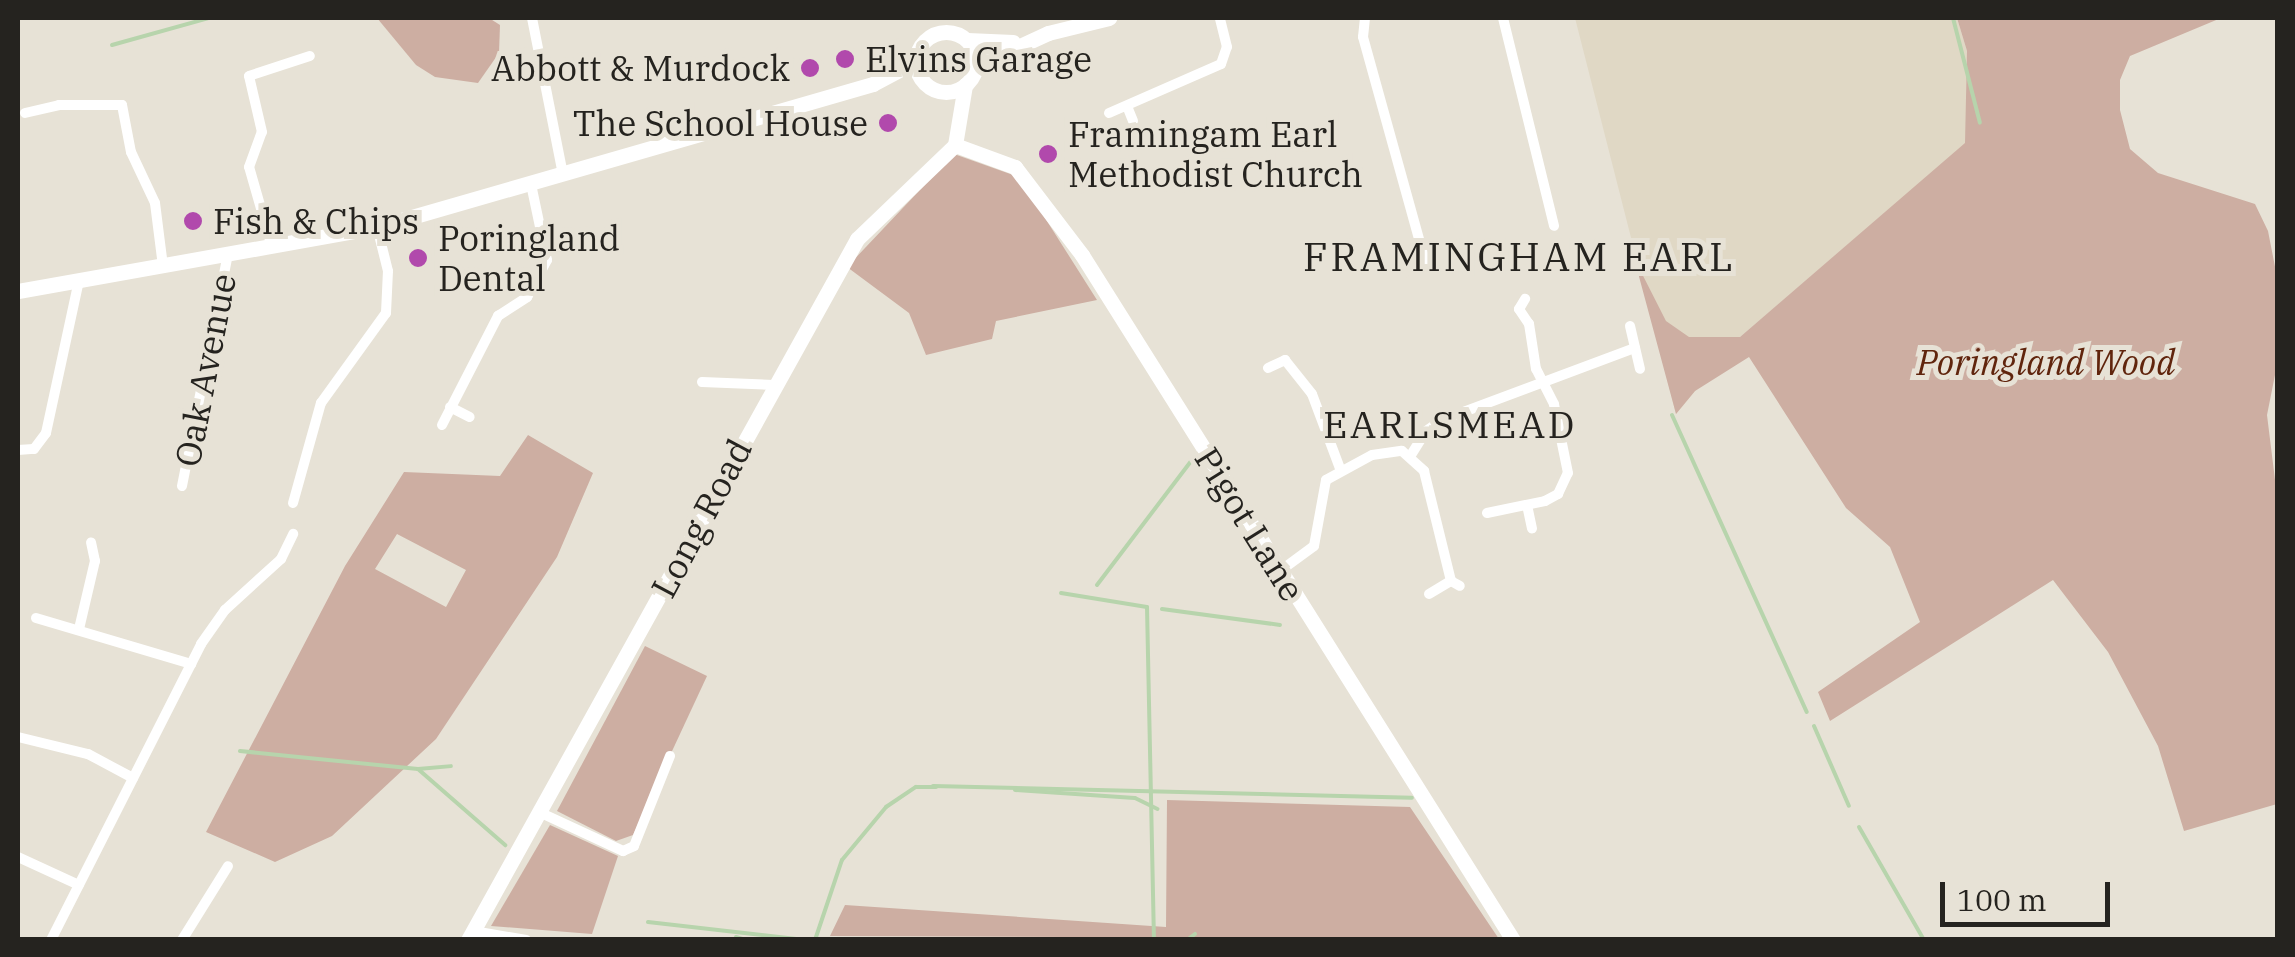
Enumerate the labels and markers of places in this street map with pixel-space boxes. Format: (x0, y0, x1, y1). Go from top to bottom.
place label: Elvins Garage (865, 38, 1092, 80)
place label: Abbott & Murdock (491, 47, 790, 89)
marker: Elvins Garage (834, 48, 856, 70)
marker: Abbott & Murdock (799, 57, 821, 79)
place label: The School House (573, 102, 868, 144)
marker: The School House (877, 112, 899, 134)
place label: Framingam Earl Methodist Church (1068, 113, 1363, 195)
marker: Framingam Earl Methodist Church (1037, 143, 1059, 165)
place label: Fish & Chips (213, 200, 419, 242)
marker: Fish & Chips (182, 210, 204, 232)
place label: Poringland Dental (438, 217, 620, 299)
marker: Poringland Dental (407, 247, 429, 269)

